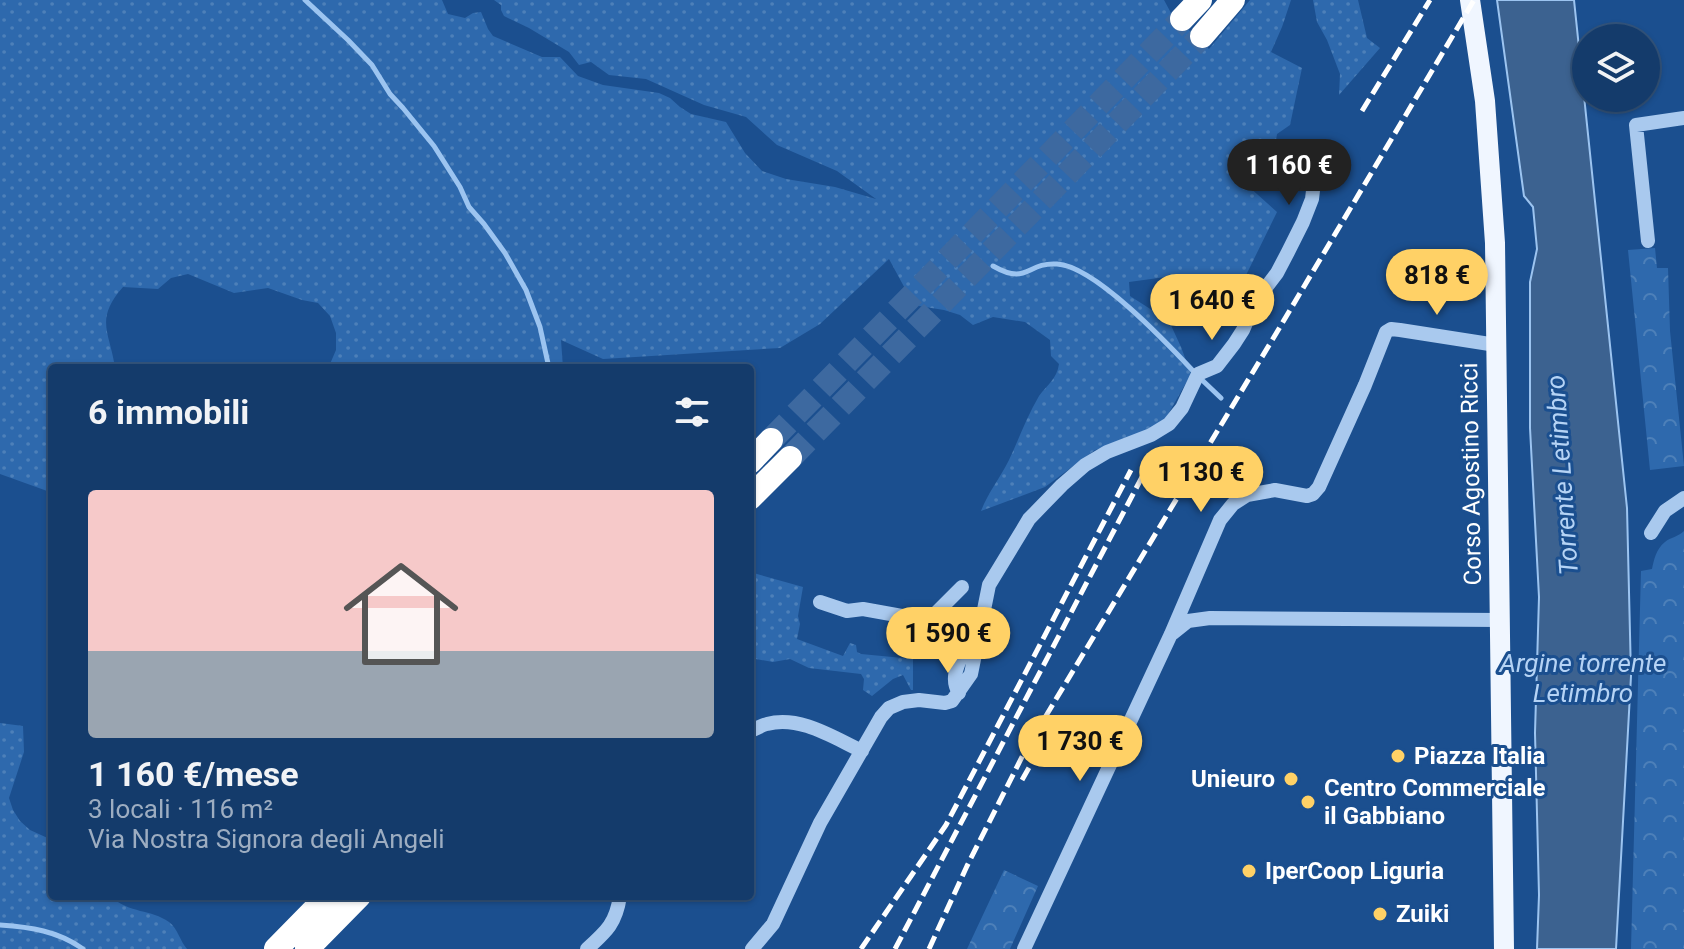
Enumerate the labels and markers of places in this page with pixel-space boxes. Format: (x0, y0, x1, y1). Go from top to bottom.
pin: 1 160 € (1215, 139, 1363, 207)
pin: 818 € (1381, 249, 1493, 317)
pin: 1 640 € (1138, 274, 1286, 342)
pin: 1 130 € (1127, 446, 1275, 514)
pin: 1 590 € (874, 607, 1022, 675)
pin: 1 730 € (1006, 715, 1154, 783)
place label: Piazza Italia (1414, 742, 1546, 770)
marker: Piazza Italia (1389, 747, 1407, 765)
place label: Unieuro (1191, 765, 1275, 793)
marker: Unieuro (1282, 770, 1300, 788)
place label: Centro Commerciale il Gabbiano (1324, 774, 1546, 830)
marker: Centro Commerciale il Gabbiano (1299, 793, 1317, 811)
place label: IperCoop Liguria (1265, 857, 1444, 885)
marker: IperCoop Liguria (1240, 862, 1258, 880)
place label: Zuiki (1396, 900, 1449, 928)
marker: Zuiki (1371, 905, 1389, 923)

